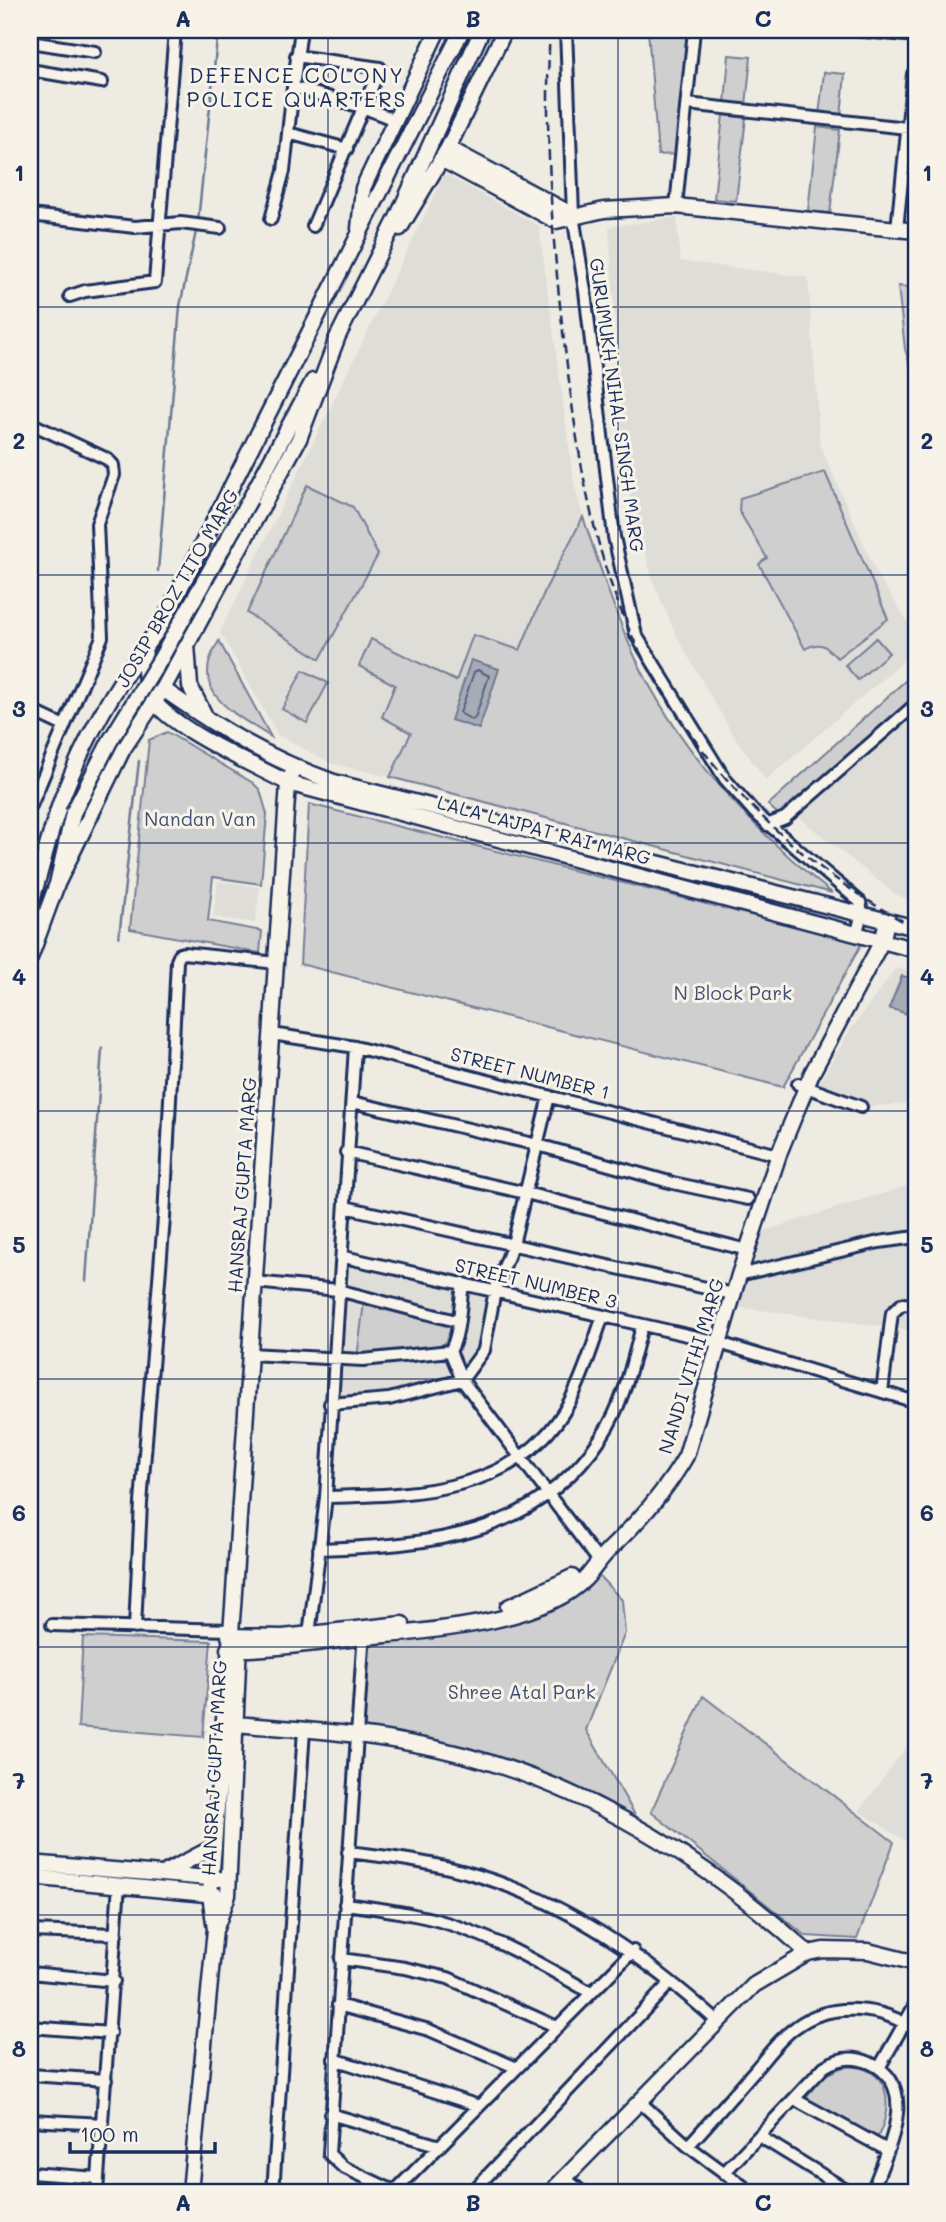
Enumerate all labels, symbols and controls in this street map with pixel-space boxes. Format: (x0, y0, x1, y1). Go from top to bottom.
text: A (175, 3, 191, 33)
text: B (465, 3, 481, 33)
text: C (754, 3, 772, 33)
district label: DEFENCE COLONY POLICE QUARTERS (187, 61, 407, 112)
text: 1 (14, 157, 24, 187)
text: 1 (922, 157, 932, 187)
street label: GURUMUKH NIHAL SINGH MARG (584, 256, 651, 554)
text: 2 (13, 425, 25, 455)
text: 2 (921, 425, 933, 455)
street label: JOSIP BROZ TITO MARG (109, 484, 244, 692)
text: 3 (12, 693, 26, 723)
text: 3 (920, 693, 934, 723)
street label: LALA LAJPAT RAI MARG (435, 789, 654, 870)
park label: Nandan Van (144, 806, 256, 831)
text: 4 (12, 961, 26, 991)
text: 4 (920, 961, 934, 991)
park label: N Block Park (674, 980, 792, 1005)
street label: STREET NUMBER 1 (448, 1041, 612, 1104)
street label: HANSRAJ GUPTA MARG (221, 1076, 262, 1294)
text: 5 (12, 1229, 26, 1259)
text: 5 (920, 1229, 934, 1259)
street label: STREET NUMBER 3 (453, 1252, 620, 1313)
street label: NANDI VITHI MARG (652, 1275, 729, 1457)
text: 6 (12, 1497, 26, 1527)
text: 6 (920, 1497, 934, 1527)
street label: HANSRAJ GUPTA MARG (195, 1659, 232, 1876)
park label: Shree Atal Park (448, 1679, 596, 1704)
text: 7 (13, 1765, 26, 1795)
text: 7 (921, 1765, 934, 1795)
text: 8 (12, 2033, 26, 2063)
text: 8 (920, 2033, 934, 2063)
scale bar (70, 2110, 215, 2154)
text: 100 m (80, 2120, 139, 2147)
text: A (175, 2187, 191, 2217)
text: B (465, 2187, 481, 2217)
text: C (754, 2187, 772, 2217)

